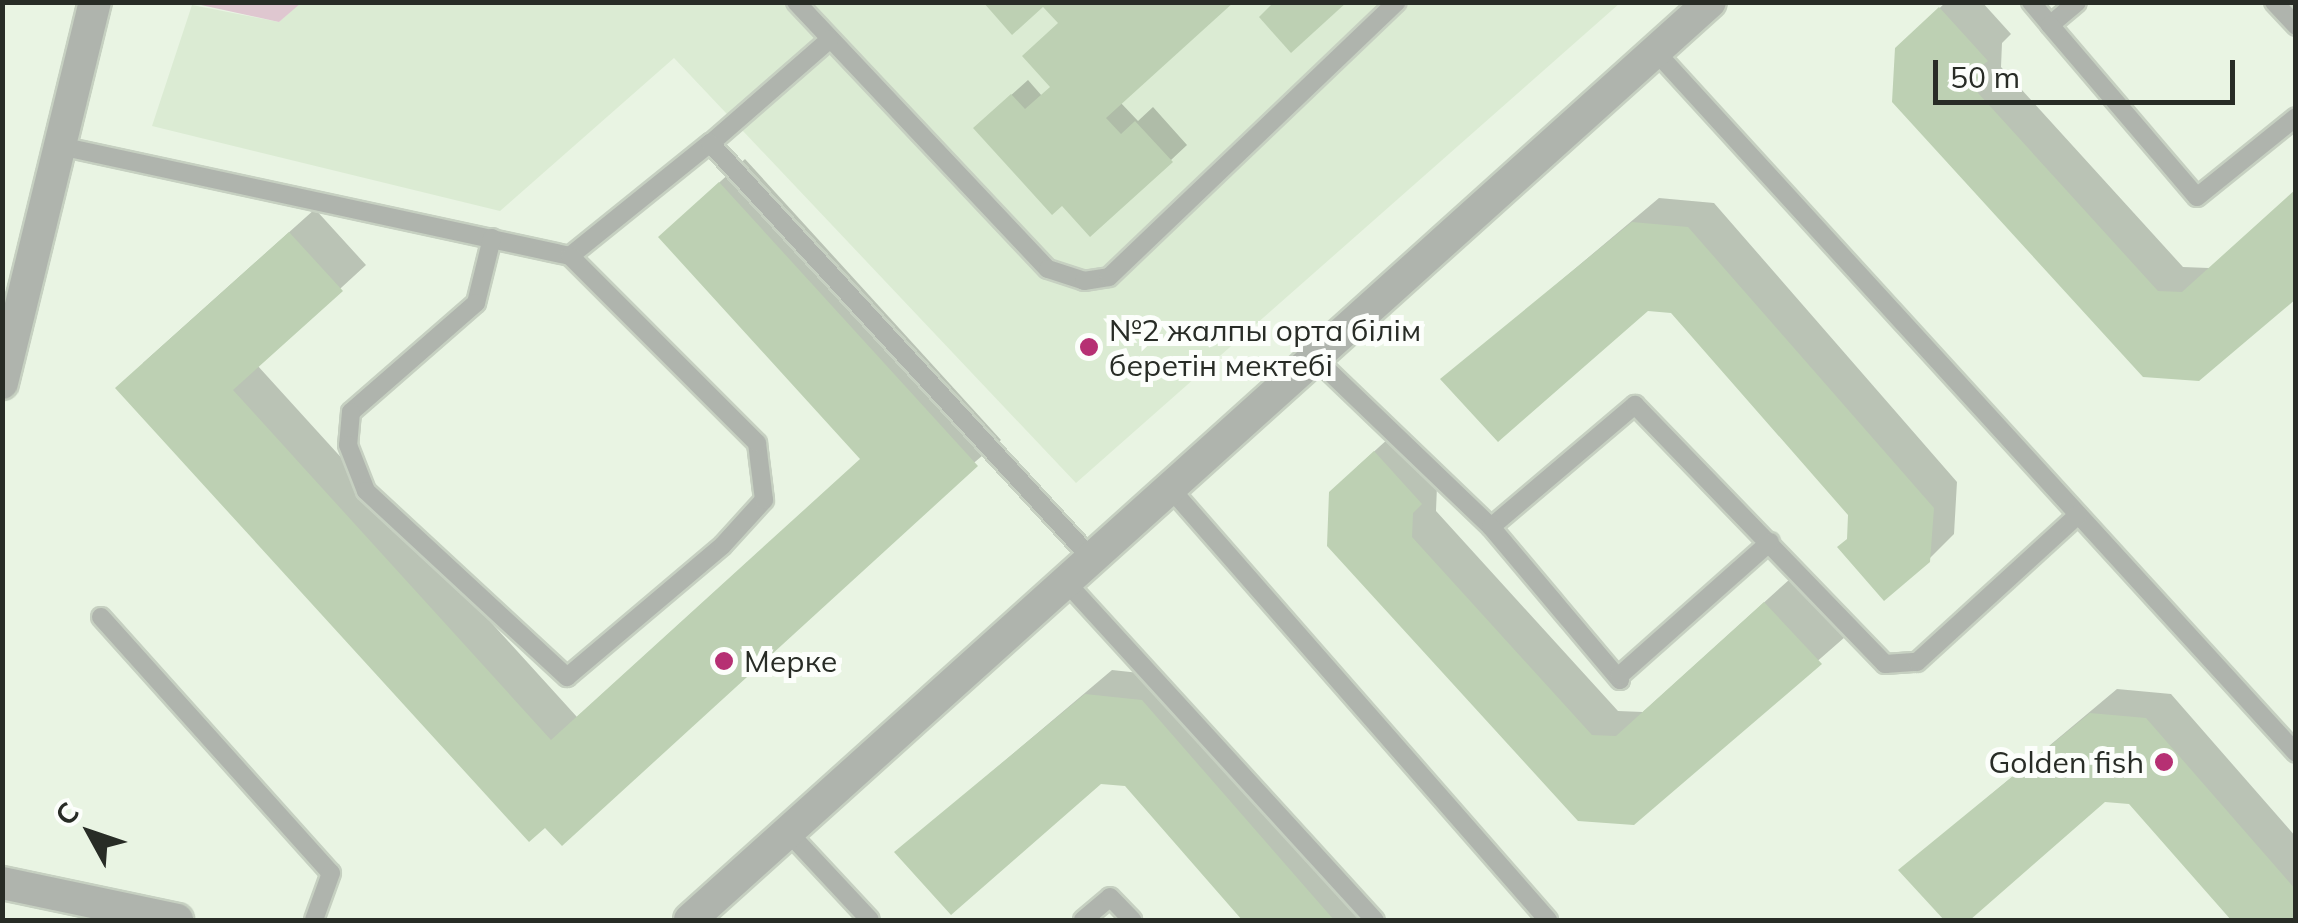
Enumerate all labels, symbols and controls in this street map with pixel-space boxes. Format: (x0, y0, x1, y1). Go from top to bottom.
scale bar (1938, 40, 2240, 102)
text: 50 m (1950, 58, 2020, 96)
place label: №2 жалпы орта білім беретін мектебі (1109, 312, 1421, 382)
marker: №2 жалпы орта білім беретін мектебі (1078, 336, 1100, 358)
place label: Мерке (744, 643, 837, 679)
marker: Мерке (713, 650, 735, 672)
place label: Golden fish (1988, 744, 2144, 780)
marker: Golden fish (2153, 751, 2175, 773)
north arrow (40, 783, 140, 883)
text: С (47, 795, 86, 832)

